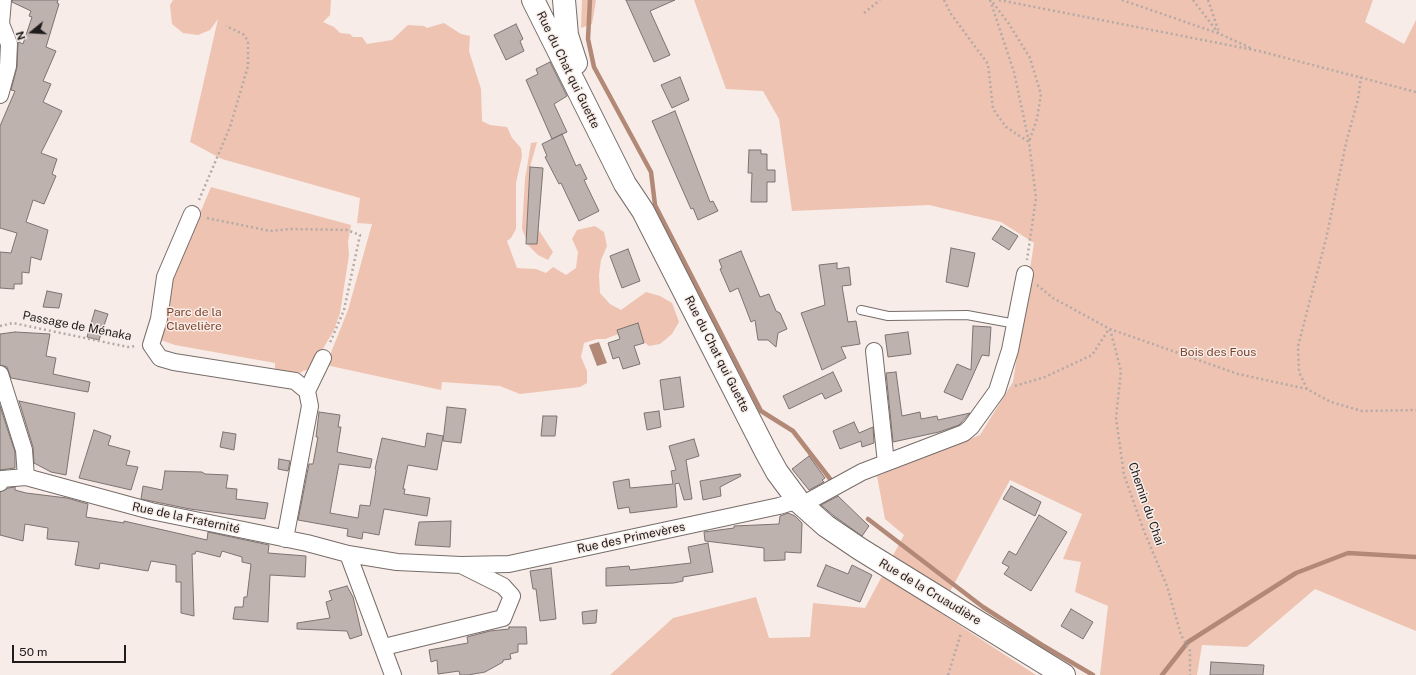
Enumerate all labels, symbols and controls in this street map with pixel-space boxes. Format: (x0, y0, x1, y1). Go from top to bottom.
street label: Rue du Chat qui Guette (533, 9, 603, 131)
north arrow (12, 12, 52, 52)
text: N (14, 30, 28, 42)
street label: Rue du Chat qui Guette (681, 293, 753, 415)
park label: Parc de la Clavelière (166, 305, 222, 333)
street label: Passage de Ménaka (21, 308, 133, 344)
park label: Bois des Fous (1180, 345, 1256, 359)
street label: Chemin du Chai (1125, 461, 1167, 547)
street label: Rue de la Fraternité (131, 500, 241, 536)
street label: Rue des Primevères (576, 520, 686, 556)
street label: Rue de la Cruaudière (876, 556, 984, 628)
scale bar (14, 637, 128, 663)
text: 50 m (19, 645, 47, 659)

